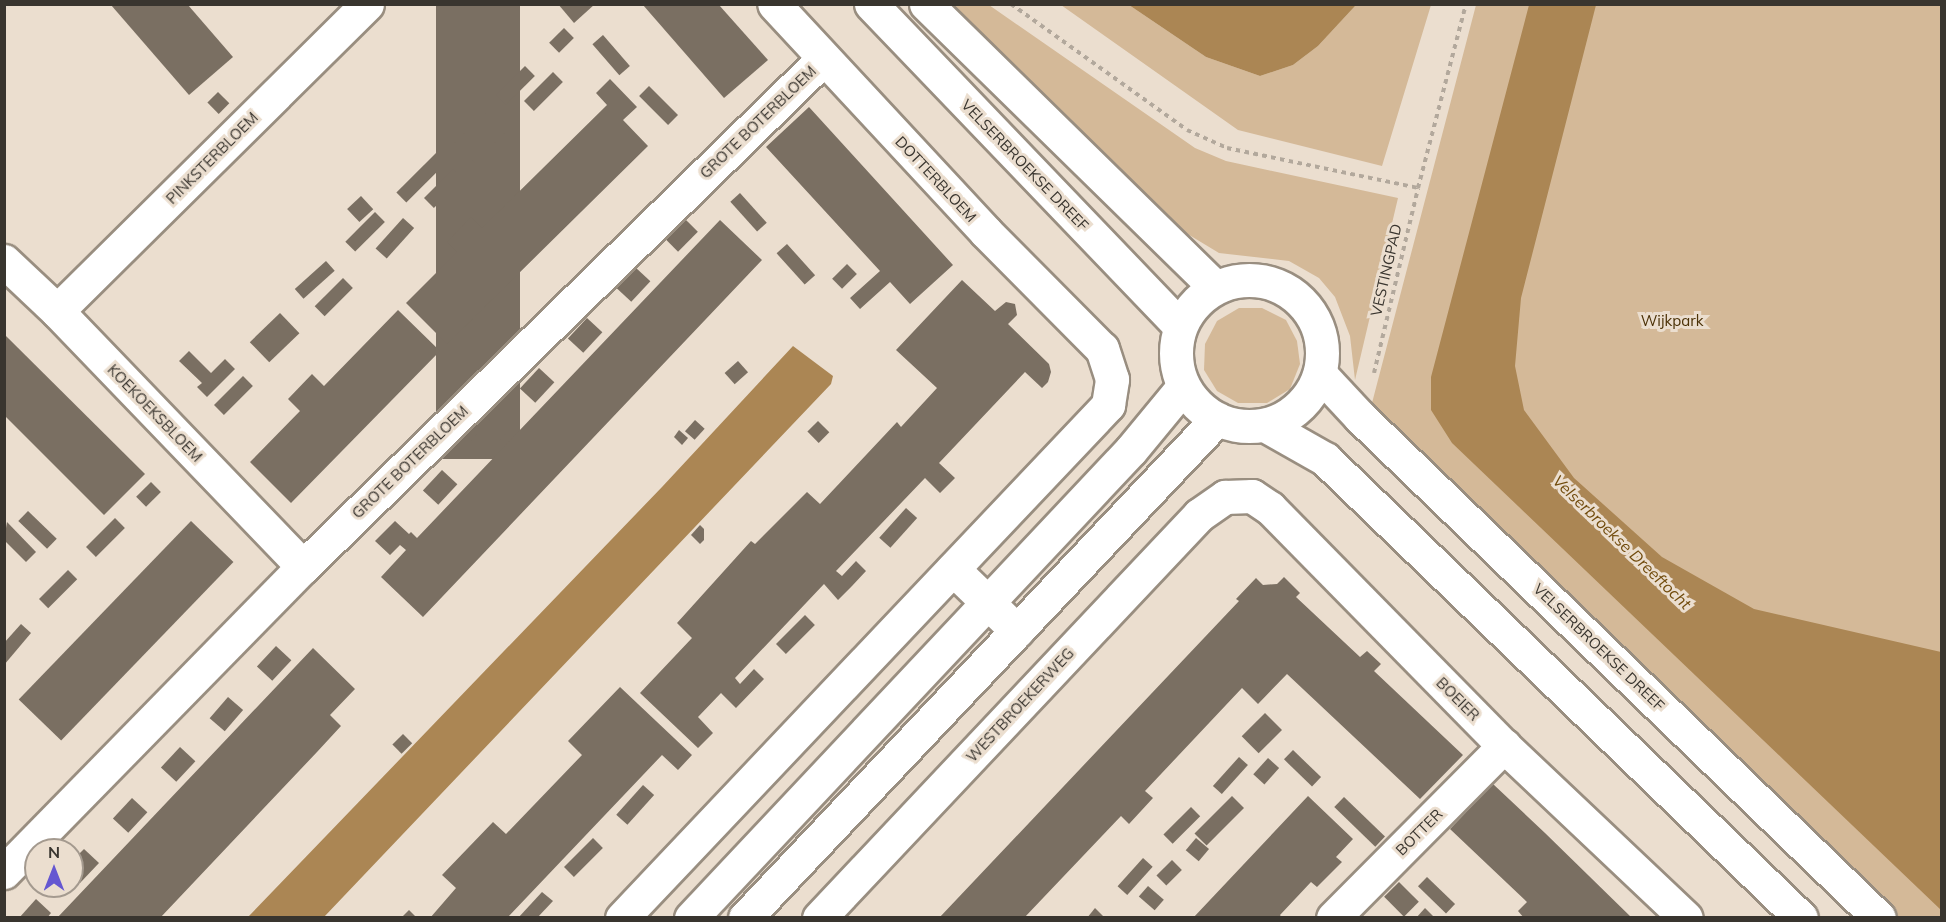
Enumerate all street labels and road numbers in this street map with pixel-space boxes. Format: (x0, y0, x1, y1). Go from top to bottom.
street label: GROTE BOTERBLOEM (696, 62, 820, 182)
street label: VELSERBROEKSE DREEF (958, 96, 1092, 234)
street label: PINKSTERBLOEM (162, 108, 262, 208)
street label: DOTTERBLOEM (892, 132, 980, 226)
street label: VESTINGPAD (1367, 222, 1405, 318)
street label: KOEKOEKSBLOEM (104, 361, 206, 465)
street label: GROTE BOTERBLOEM (348, 402, 472, 522)
street label: VELSERBROEKSE DREEF (1530, 580, 1668, 714)
street label: WESTBROEKERWEG (962, 644, 1078, 766)
street label: BOEIER (1433, 674, 1483, 724)
street label: BOTTER (1392, 805, 1446, 859)

